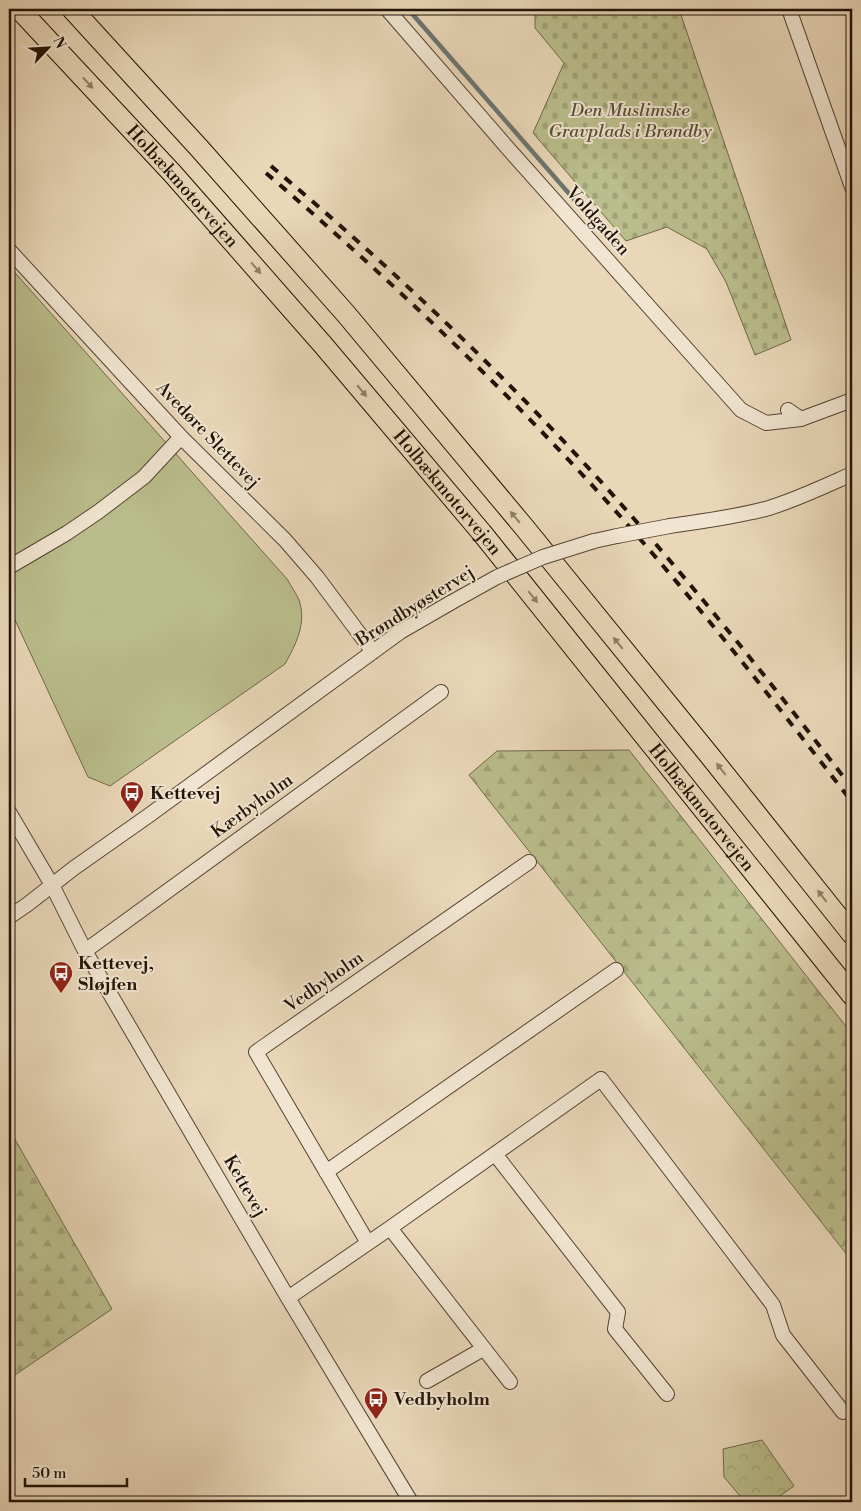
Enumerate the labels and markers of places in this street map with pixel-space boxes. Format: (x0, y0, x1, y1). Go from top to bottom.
bus stop icon: Kettevej (119, 780, 145, 814)
place label: Kettevej (150, 782, 220, 805)
place label: Kettevej, Sløjfen (78, 952, 154, 996)
bus stop icon: Kettevej, Sløjfen (48, 960, 74, 994)
bus stop icon: Vedbyholm (363, 1386, 389, 1420)
place label: Vedbyholm (393, 1388, 491, 1411)

